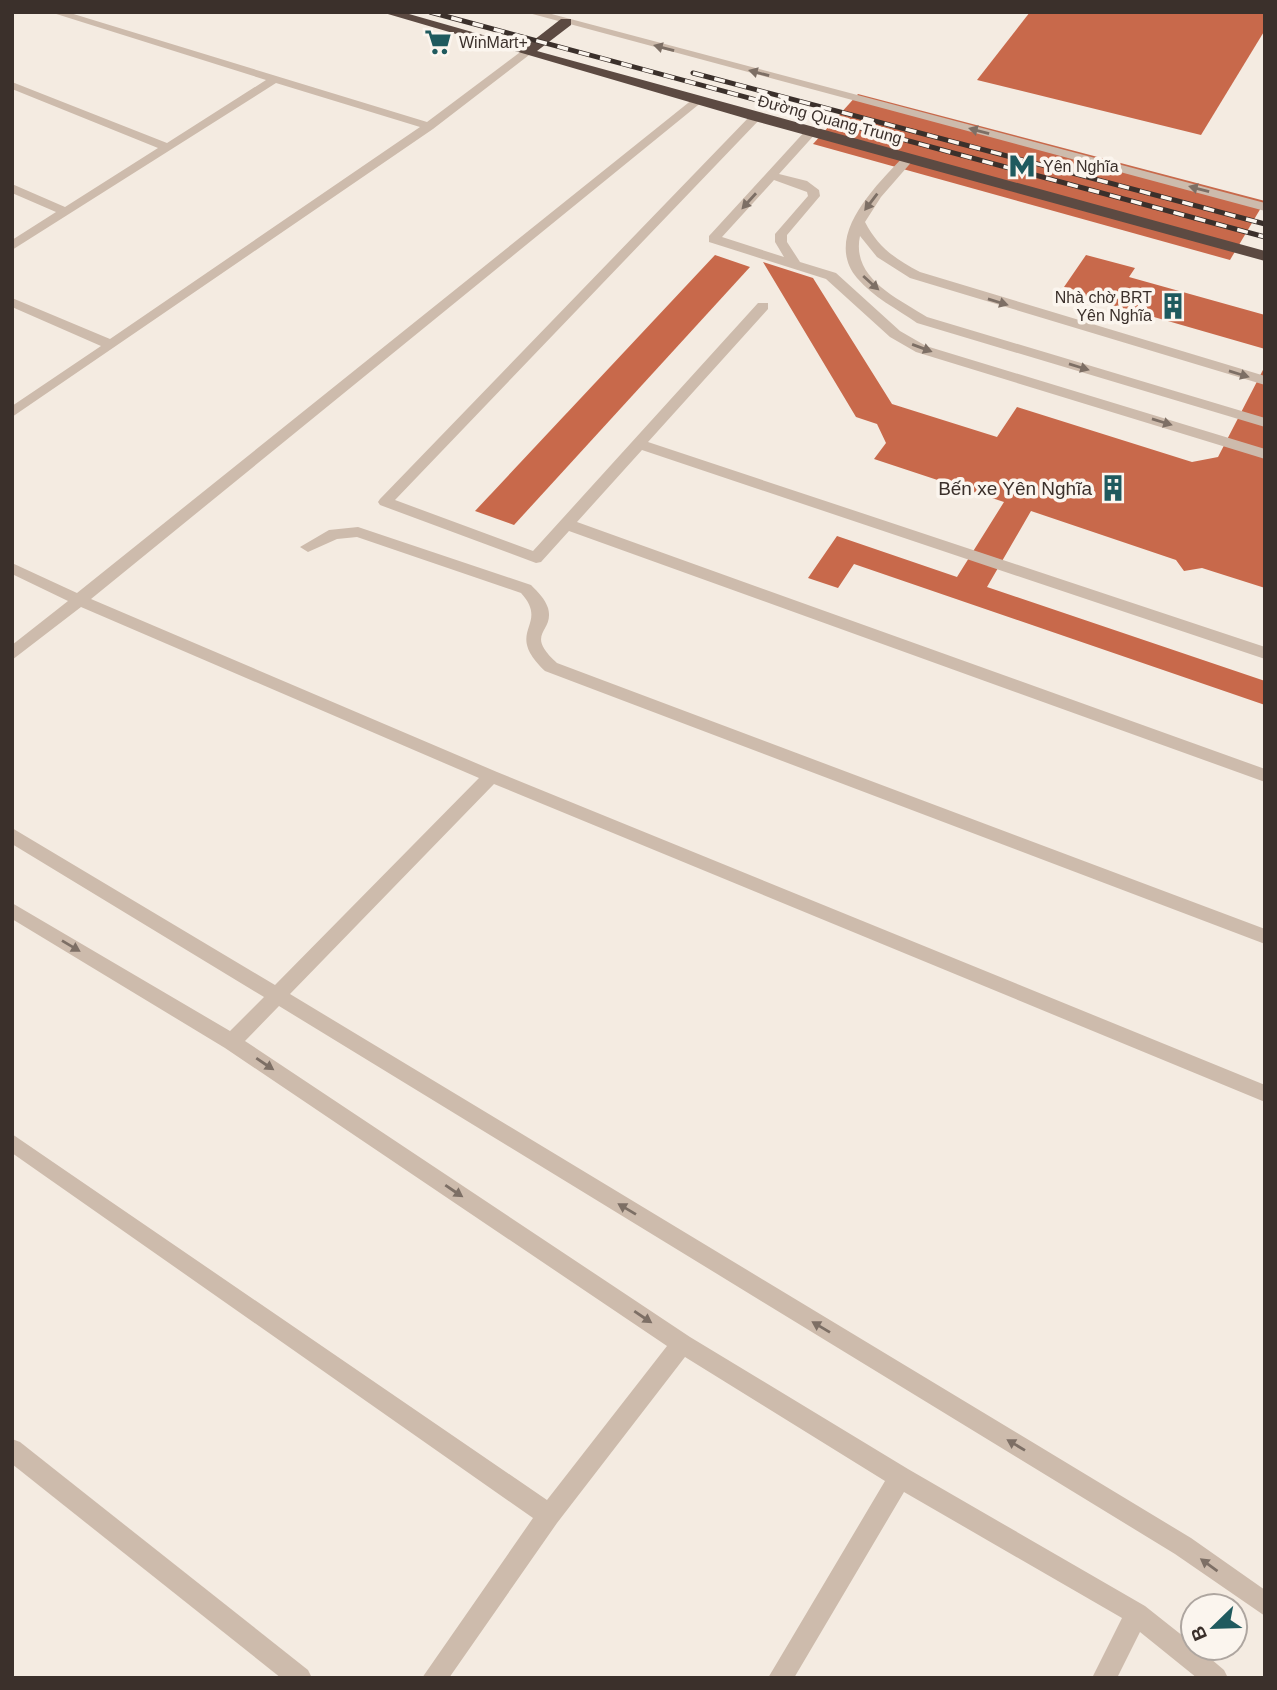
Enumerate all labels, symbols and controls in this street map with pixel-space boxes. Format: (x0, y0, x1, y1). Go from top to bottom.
supermarket icon: WinMart+ (423, 27, 453, 57)
place label: WinMart+ (459, 34, 528, 51)
one-way arrow (653, 42, 675, 53)
one-way arrow (748, 67, 769, 77)
street label: Đường Quang Trung (756, 92, 904, 147)
one-way arrow (968, 125, 990, 136)
metro station icon: Yên Nghĩa (1007, 151, 1037, 181)
place label: Yên Nghĩa (1043, 158, 1119, 175)
one-way arrow (1188, 183, 1210, 194)
one-way arrow (742, 192, 757, 209)
one-way arrow (864, 193, 878, 211)
one-way arrow (862, 274, 879, 290)
place label: Nhà chờ BRT Yên Nghĩa (1055, 289, 1152, 324)
building icon: Nhà chờ BRT Yên Nghĩa (1158, 291, 1188, 321)
one-way arrow (988, 297, 1009, 307)
one-way arrow (911, 343, 932, 354)
one-way arrow (1069, 363, 1090, 373)
one-way arrow (1229, 369, 1250, 379)
one-way arrow (1152, 418, 1173, 428)
building icon: Bến xe Yên Nghĩa (1098, 473, 1128, 503)
place label: Bến xe Yên Nghĩa (938, 478, 1092, 499)
one-way arrow (61, 939, 80, 952)
one-way arrow (256, 1057, 274, 1071)
one-way arrow (444, 1184, 464, 1197)
one-way arrow (617, 1202, 636, 1215)
one-way arrow (634, 1310, 652, 1324)
one-way arrow (812, 1320, 831, 1333)
one-way arrow (1006, 1438, 1026, 1451)
one-way arrow (1200, 1558, 1218, 1572)
north arrow (1179, 1592, 1249, 1662)
text: B (1186, 1623, 1211, 1644)

